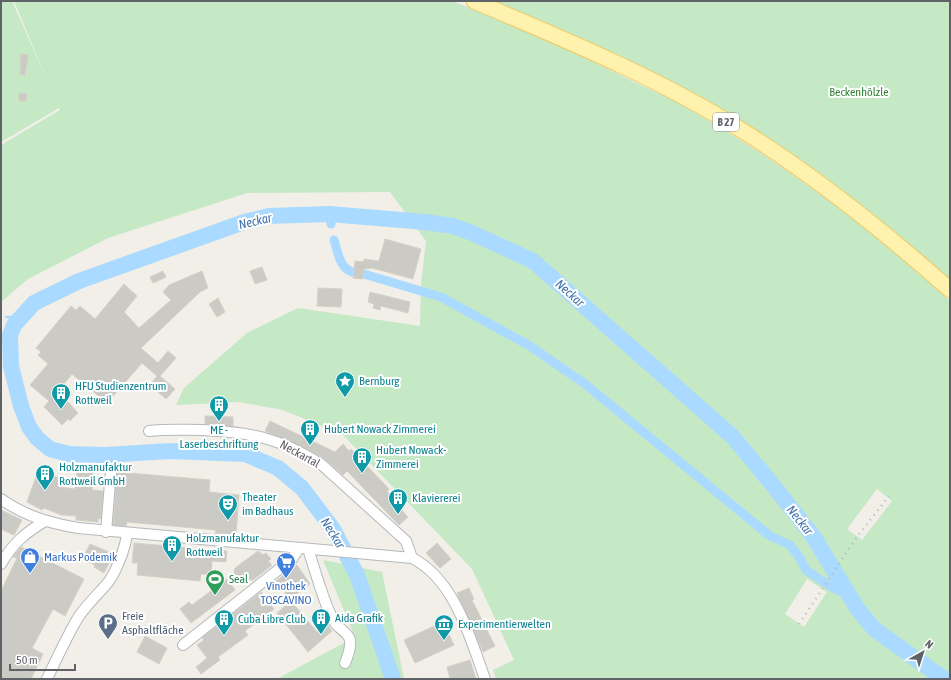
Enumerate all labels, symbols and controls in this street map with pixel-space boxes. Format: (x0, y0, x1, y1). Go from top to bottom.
park label: Beckenhölzle (829, 85, 889, 99)
road number: B 27 (713, 113, 739, 131)
water label: Neckar (237, 210, 274, 232)
water label: Neckar (553, 276, 588, 311)
place icon: Bernburg (334, 370, 356, 398)
place label: Bernburg (359, 374, 400, 388)
place label: HFU Studienzentrum Rottweil (75, 379, 166, 407)
building icon: HFU Studienzentrum Rottweil (50, 382, 72, 410)
building icon: ME - Laserbeschriftung (208, 394, 230, 422)
building icon: Hubert Nowack Zimmerei (299, 418, 321, 446)
place label: Hubert Nowack Zimmerei (324, 422, 436, 436)
place label: ME - Laserbeschriftung (180, 423, 259, 451)
street label: Neckartal (278, 437, 323, 471)
place label: Hubert Nowack- Zimmerei (376, 443, 446, 471)
building icon: Hubert Nowack- Zimmerei (351, 446, 373, 474)
place label: Holzmanufaktur Rottweil GmbH (59, 460, 132, 488)
building icon: Holzmanufaktur Rottweil GmbH (34, 463, 56, 491)
building icon: Klaviererei (387, 487, 409, 515)
place label: Theater im Badhaus (242, 490, 293, 518)
place label: Klaviererei (412, 491, 461, 505)
theatre icon: Theater im Badhaus (217, 493, 239, 521)
water label: Neckar (784, 502, 817, 539)
water label: Neckar (318, 515, 349, 552)
place label: Holzmanufaktur Rottweil (186, 531, 259, 559)
building icon: Holzmanufaktur Rottweil (161, 534, 183, 562)
shop icon: Markus Podemik (19, 546, 41, 574)
place label: Markus Podemik (44, 550, 118, 564)
supermarket icon: Vinothek TOSCAVINO (275, 551, 297, 579)
sports icon: Seal (204, 568, 226, 596)
place label: Seal (229, 572, 249, 586)
place label: Vinothek TOSCAVINO (260, 579, 312, 607)
building icon: Aida Grafik (310, 607, 332, 635)
building icon: Cuba Libre Club (213, 608, 235, 636)
place label: Freie Asphaltfläche (122, 609, 184, 637)
place label: Aida Grafik (335, 611, 384, 625)
parking icon: Freie Asphaltfläche (97, 612, 119, 640)
place label: Cuba Libre Club (238, 612, 306, 626)
museum icon: Experimentierwelten (433, 613, 455, 641)
place label: Experimentierwelten (458, 617, 551, 631)
north arrow (903, 632, 943, 672)
text: N (923, 638, 936, 651)
scale bar (10, 646, 75, 672)
text: 50 m (16, 653, 38, 667)

